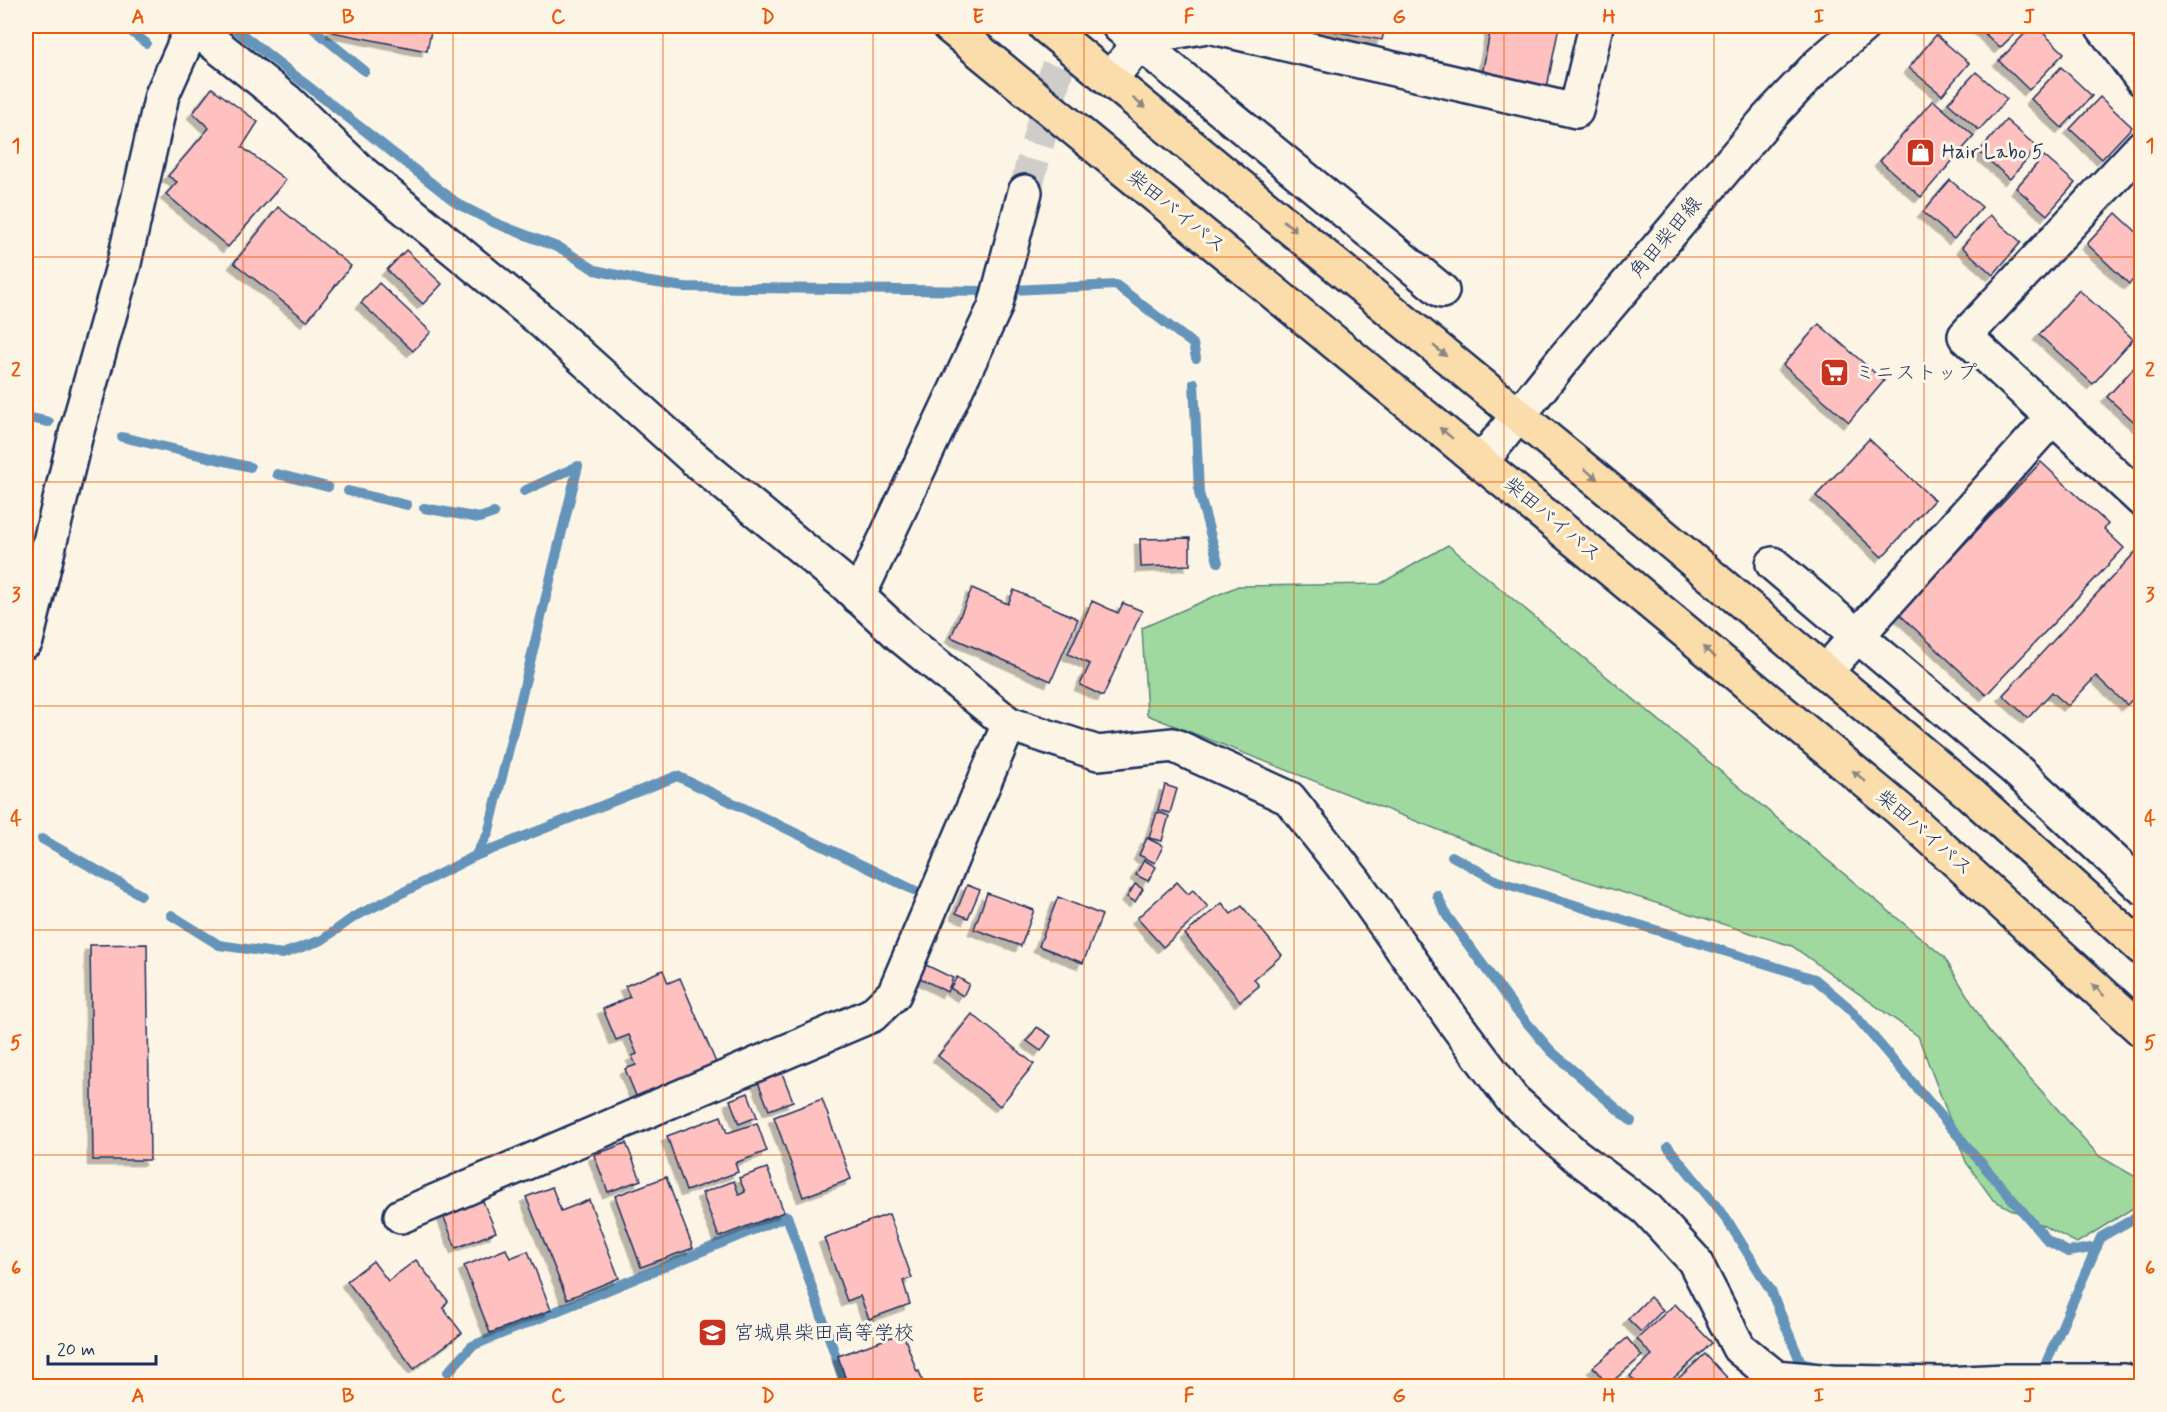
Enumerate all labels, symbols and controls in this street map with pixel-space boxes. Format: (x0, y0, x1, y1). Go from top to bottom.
text: A (131, 4, 145, 31)
text: B (342, 4, 355, 31)
text: C (551, 4, 566, 31)
text: D (761, 4, 775, 31)
text: E (972, 4, 984, 31)
text: F (1184, 4, 1195, 31)
text: G (1392, 4, 1406, 31)
text: H (1602, 4, 1616, 31)
text: I (1814, 4, 1824, 31)
text: J (2023, 4, 2035, 31)
one-way arrow (1131, 96, 1147, 109)
text: 1 (12, 133, 20, 160)
text: 1 (2146, 133, 2154, 160)
shop icon: Hair Labo 5 (1905, 136, 1937, 168)
place label: Hair Labo 5 (1942, 139, 2044, 166)
street label: 柴田バイパス (1121, 164, 1231, 260)
street label: 角田柴田線 (1624, 191, 1708, 285)
one-way arrow (1282, 219, 1297, 232)
one-way arrow (1432, 344, 1448, 357)
text: 2 (11, 357, 21, 384)
supermarket icon: ミニストップ (1818, 357, 1850, 389)
text: 2 (2145, 357, 2155, 384)
place label: ミニストップ (1855, 360, 1977, 387)
one-way arrow (1439, 427, 1454, 440)
one-way arrow (1583, 468, 1599, 481)
street label: 柴田バイパス (1498, 471, 1606, 569)
text: 3 (11, 582, 21, 609)
text: 3 (2145, 582, 2155, 609)
one-way arrow (1701, 645, 1717, 658)
one-way arrow (1851, 770, 1867, 783)
street label: 柴田バイパス (1870, 784, 1978, 882)
text: 4 (10, 806, 22, 833)
text: 4 (2144, 806, 2156, 833)
one-way arrow (2091, 983, 2106, 997)
text: 5 (10, 1030, 22, 1057)
text: 5 (2144, 1030, 2156, 1057)
text: 6 (11, 1255, 21, 1282)
text: 6 (2145, 1255, 2155, 1282)
school or university icon: 宮城県柴田高等学校 (697, 1317, 729, 1349)
place label: 宮城県柴田高等学校 (734, 1320, 914, 1347)
scale bar (48, 1328, 156, 1366)
text: 20 m (57, 1338, 95, 1362)
text: A (131, 1383, 145, 1410)
text: B (342, 1383, 355, 1410)
text: C (551, 1383, 566, 1410)
text: D (761, 1383, 775, 1410)
text: E (972, 1383, 984, 1410)
text: F (1184, 1383, 1195, 1410)
text: G (1392, 1383, 1406, 1410)
text: H (1602, 1383, 1616, 1410)
text: I (1814, 1383, 1824, 1410)
text: J (2023, 1383, 2035, 1410)

